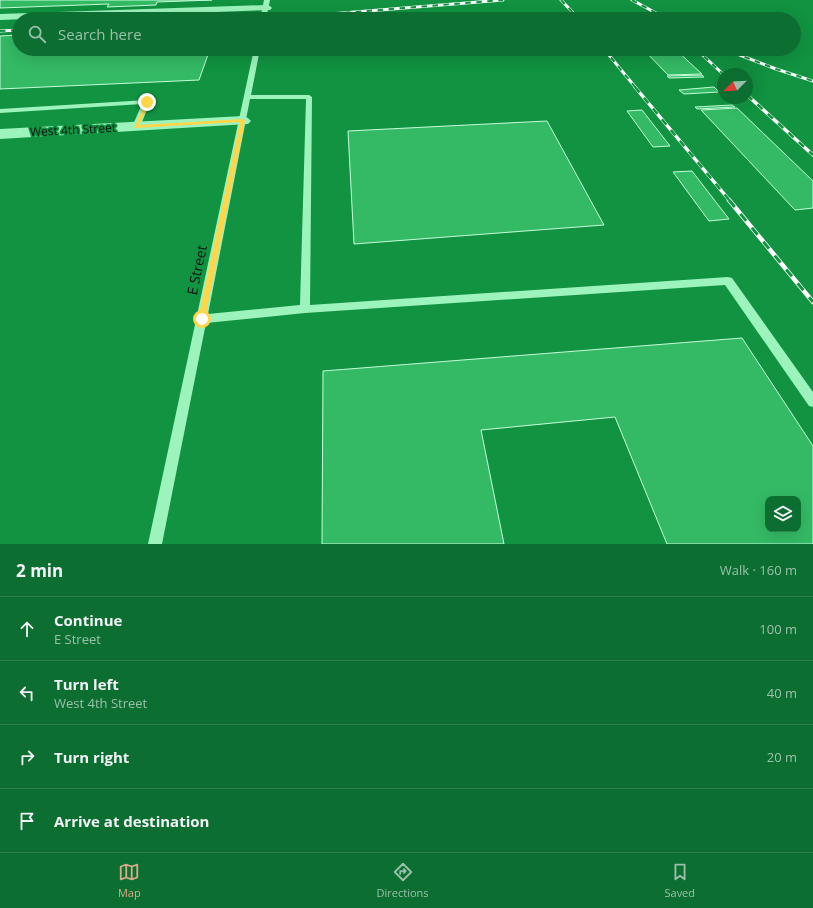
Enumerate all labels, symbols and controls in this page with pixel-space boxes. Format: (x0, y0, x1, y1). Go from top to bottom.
search box (12, 12, 801, 56)
icon: search (26, 23, 48, 45)
text: Search here (58, 24, 142, 44)
north arrow (717, 68, 753, 104)
route end (138, 93, 156, 111)
street label: West 4th Street (30, 119, 116, 140)
street label: E Street (182, 243, 211, 297)
route start (193, 310, 211, 328)
map controls (765, 496, 801, 532)
button: layers (765, 496, 801, 532)
text: 2 min (16, 559, 63, 582)
text: Walk · 160 m (720, 561, 797, 579)
text: Continue (54, 610, 122, 630)
icon: ahead (16, 618, 38, 640)
text: 100 m (759, 620, 797, 638)
text: E Street (54, 630, 101, 648)
text: Turn left (54, 674, 119, 694)
icon: left (16, 682, 38, 704)
text: 40 m (767, 684, 797, 702)
text: West 4th Street (54, 694, 147, 712)
icon: right (16, 746, 38, 768)
text: Turn right (54, 747, 129, 767)
text: 20 m (767, 748, 797, 766)
icon: arrive (16, 810, 38, 832)
text: Arrive at destination (54, 811, 209, 831)
tab: Map (118, 861, 141, 900)
tab: Directions (377, 861, 429, 900)
tab: Saved (664, 861, 695, 900)

